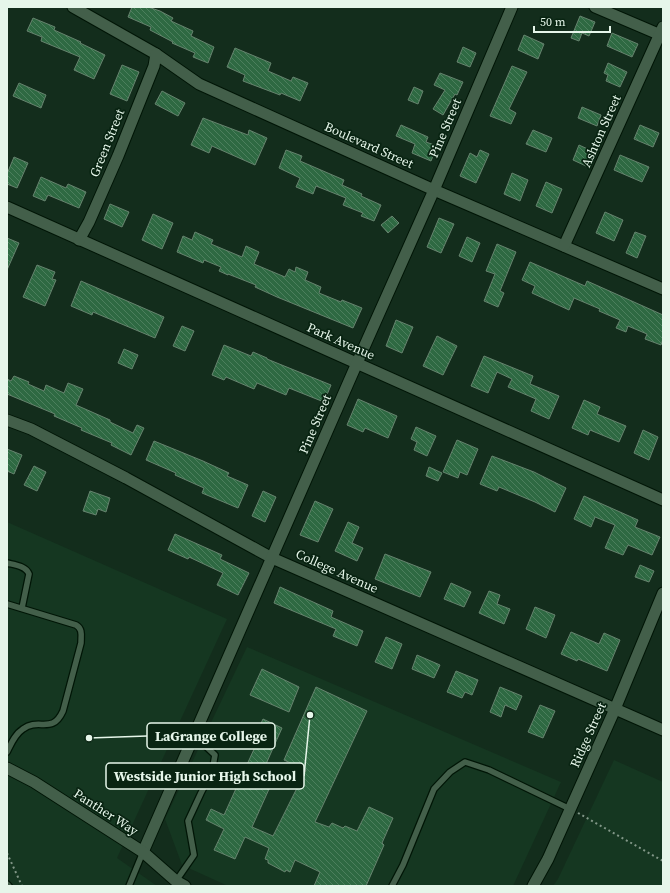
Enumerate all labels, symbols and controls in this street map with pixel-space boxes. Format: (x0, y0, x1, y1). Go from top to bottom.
scale bar (534, 8, 610, 34)
text: 50 m (540, 14, 566, 30)
street label: Ashton Street (577, 91, 625, 170)
street label: Pine Street (425, 95, 465, 160)
street label: Green Street (86, 106, 129, 180)
street label: Boulevard Street (322, 118, 417, 172)
street label: Park Avenue (304, 319, 378, 364)
street label: Pine Street (295, 391, 335, 456)
street label: College Avenue (293, 545, 381, 597)
street label: Ridge Street (566, 699, 610, 770)
callout: LaGrange College (147, 723, 275, 749)
text: LaGrange College (155, 726, 267, 746)
callout: Westside Junior High School (106, 763, 304, 789)
text: Westside Junior High School (114, 766, 297, 786)
street label: Panther Way (71, 785, 142, 839)

